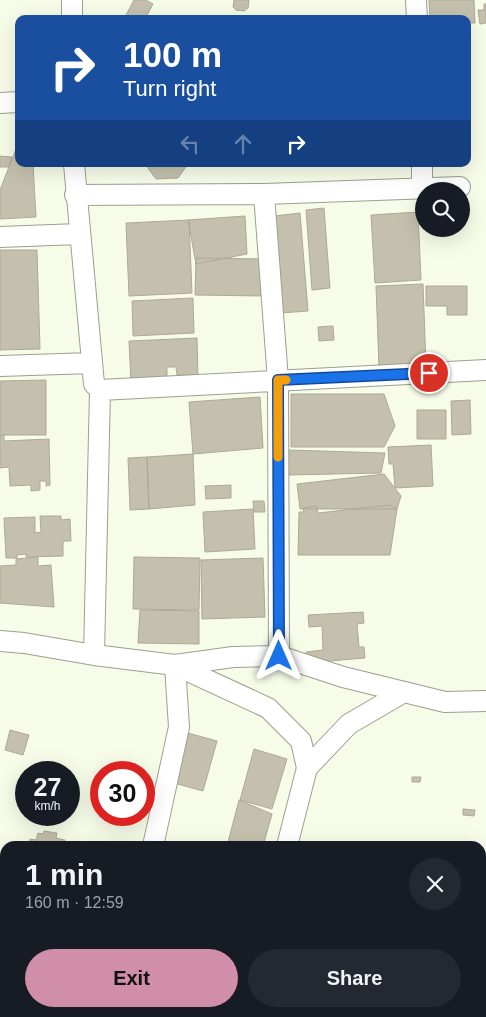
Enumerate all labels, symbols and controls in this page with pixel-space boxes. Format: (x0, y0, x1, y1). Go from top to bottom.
icon: right (40, 35, 105, 100)
text: 100 m (123, 35, 222, 74)
text: Turn right (123, 76, 216, 101)
icon: left (176, 130, 204, 158)
icon: ahead (229, 130, 257, 158)
icon: right (282, 130, 310, 158)
map controls (415, 182, 470, 237)
button: search (415, 182, 470, 237)
pin (408, 352, 450, 394)
icon: arrive (415, 359, 443, 387)
position arrow (252, 629, 304, 681)
speed limit sign: 30 (90, 761, 155, 826)
text: 27 (34, 773, 61, 801)
text: km/h (34, 799, 61, 813)
text: 1 min (25, 858, 103, 891)
button: close (409, 858, 461, 910)
text: 160 m · 12:59 (25, 894, 124, 911)
button: Exit (25, 949, 238, 1007)
button: Share (248, 949, 461, 1007)

